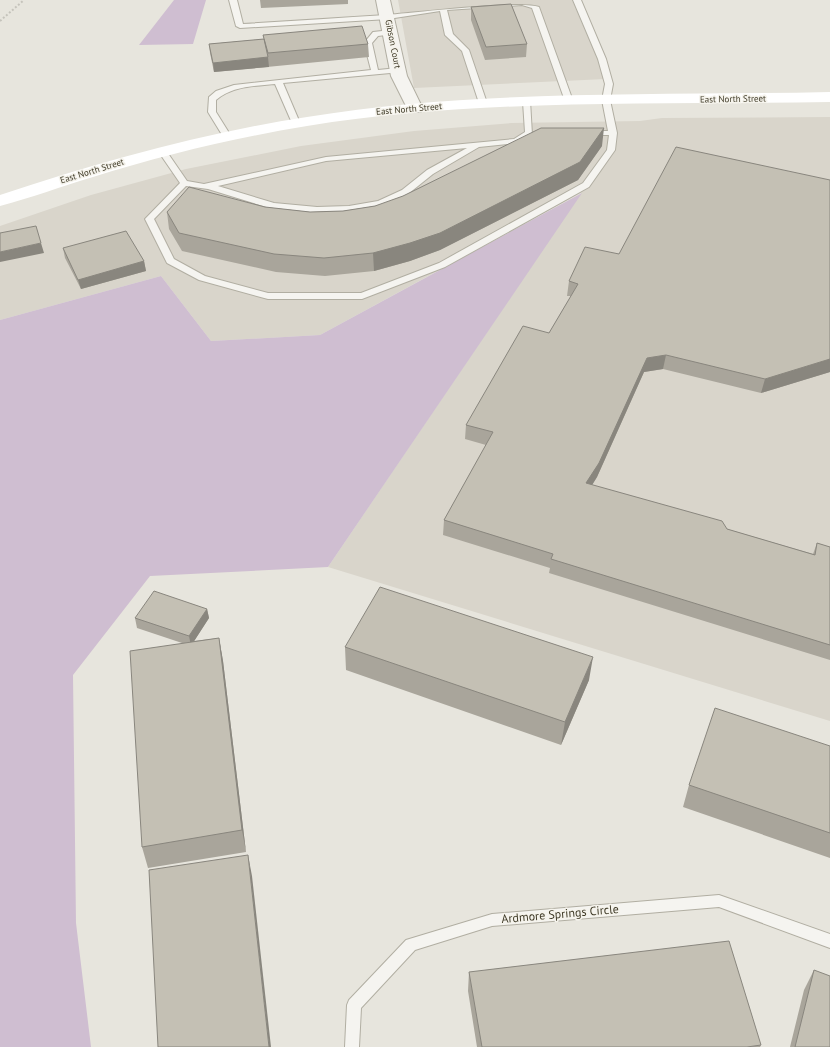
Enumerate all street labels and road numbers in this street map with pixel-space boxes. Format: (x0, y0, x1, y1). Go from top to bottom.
street label: Gibson Court (383, 19, 404, 69)
street label: East North Street (700, 92, 766, 105)
street label: East North Street (376, 100, 442, 117)
street label: East North Street (59, 156, 125, 185)
street label: Ardmore Springs Circle (501, 901, 619, 926)

